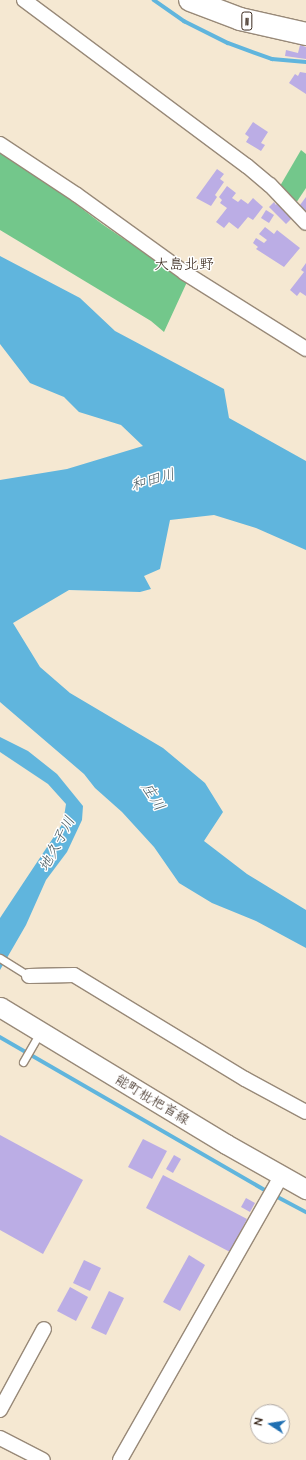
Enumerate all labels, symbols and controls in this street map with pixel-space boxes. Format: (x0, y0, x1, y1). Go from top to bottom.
road number: 11 (241, 10, 253, 32)
district label: 大島北野 (154, 256, 214, 274)
water label: 和田川 (129, 465, 177, 495)
water label: 庄川 (137, 780, 169, 814)
water label: 地久子川 (35, 813, 79, 875)
street label: 能町枇杷首線 (112, 1071, 192, 1129)
north arrow (250, 1404, 290, 1444)
text: N (251, 1417, 267, 1427)

